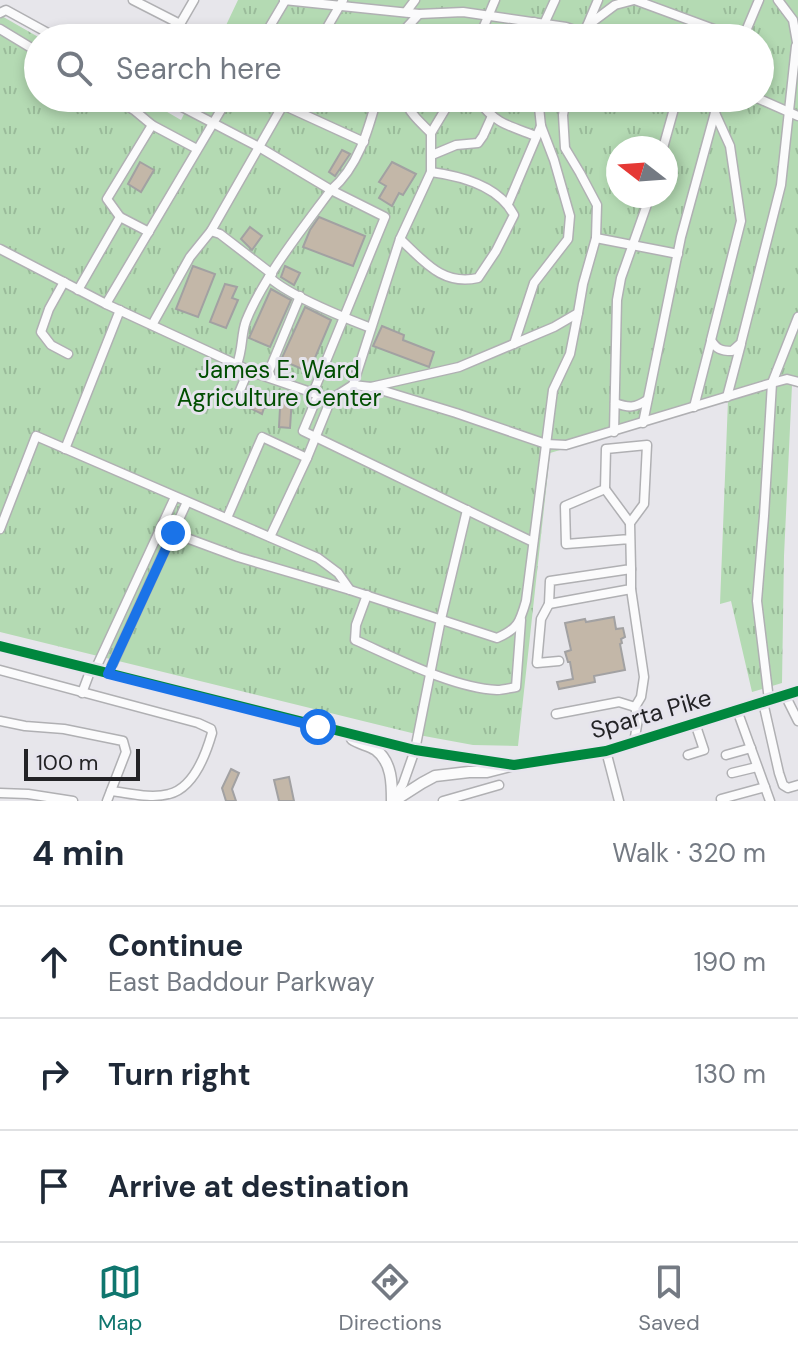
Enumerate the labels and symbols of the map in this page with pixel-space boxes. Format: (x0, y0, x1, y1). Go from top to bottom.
north arrow (606, 136, 678, 208)
park label: James E. Ward Agriculture Center (177, 354, 381, 413)
route end (155, 515, 191, 551)
street label: Sparta Pike (587, 681, 715, 746)
route start (300, 709, 336, 745)
scale bar (24, 745, 140, 781)

